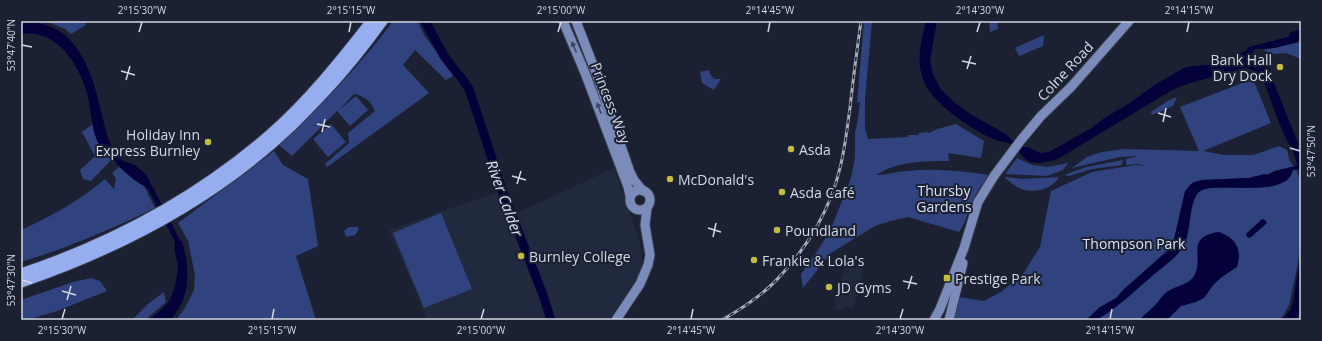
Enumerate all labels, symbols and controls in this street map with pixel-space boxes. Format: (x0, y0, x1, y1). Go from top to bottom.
text: 2°15'30"W (118, 3, 167, 17)
text: 2°15'15"W (327, 3, 376, 17)
text: 2°15'00"W (537, 3, 586, 17)
text: 2°14'45"W (746, 3, 795, 17)
text: 2°14'30"W (956, 3, 1005, 17)
text: 2°14'15"W (1165, 3, 1214, 17)
text: 53°47'40"N (4, 19, 18, 71)
street label: Colne Road (1033, 37, 1097, 105)
one-way arrow (571, 41, 577, 53)
place label: Bank Hall Dry Dock (1210, 50, 1273, 85)
street label: Princess Way (587, 60, 636, 147)
marker: Bank Hall Dry Dock (1275, 62, 1285, 72)
one-way arrow (595, 102, 601, 114)
place label: Holiday Inn Express Burnley (95, 125, 201, 160)
text: 53°47'50"N (1304, 125, 1318, 177)
marker: Holiday Inn Express Burnley (203, 137, 213, 147)
place label: Asda (799, 140, 831, 159)
marker: Asda (786, 144, 796, 154)
water label: River Calder (482, 157, 528, 240)
place label: McDonald's (678, 170, 754, 189)
marker: McDonald's (665, 174, 675, 184)
park label: Thursby Gardens (916, 181, 972, 216)
place label: Asda Café (790, 183, 855, 202)
marker: Asda Café (777, 187, 787, 197)
place label: Poundland (785, 221, 856, 240)
marker: Poundland (772, 225, 782, 235)
park label: Thompson Park (1083, 234, 1186, 253)
place label: Burnley College (529, 247, 631, 266)
marker: Burnley College (516, 251, 526, 261)
place label: Frankie & Lola's (762, 251, 865, 270)
text: 53°47'30"N (4, 254, 18, 306)
marker: Frankie & Lola's (749, 255, 759, 265)
place label: Prestige Park (955, 269, 1041, 288)
marker: Prestige Park (942, 273, 952, 283)
place label: JD Gyms (835, 278, 892, 297)
marker: JD Gyms (824, 282, 834, 292)
text: 2°15'30"W (38, 323, 87, 337)
text: 2°15'15"W (248, 323, 297, 337)
text: 2°15'00"W (457, 323, 506, 337)
text: 2°14'45"W (667, 323, 716, 337)
text: 2°14'30"W (876, 323, 925, 337)
text: 2°14'15"W (1086, 323, 1135, 337)

